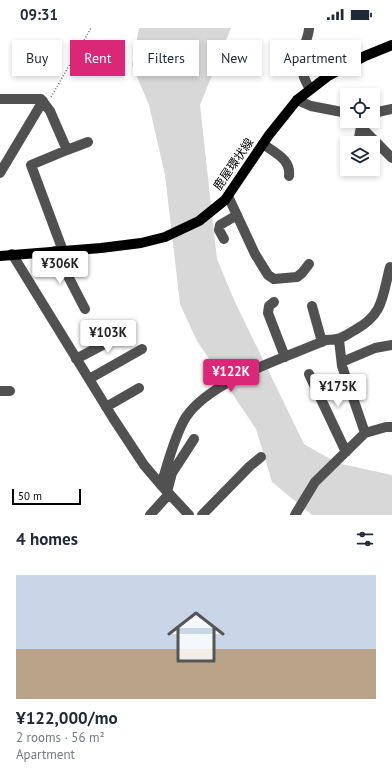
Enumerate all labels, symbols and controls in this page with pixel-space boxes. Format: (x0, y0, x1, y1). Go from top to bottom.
text: 09:31 (20, 5, 58, 24)
chip: Buy (12, 40, 62, 76)
chip: Rent (70, 40, 125, 76)
chip: Filters (133, 40, 199, 76)
chip: New (207, 40, 262, 76)
chip: Apartment (270, 40, 361, 76)
map controls (340, 88, 380, 176)
button: locate (340, 88, 380, 128)
street label: 鹿屋環状線 (210, 135, 256, 193)
button: layers (340, 136, 380, 176)
pin: ¥306K (32, 251, 88, 285)
text: ¥306K (41, 255, 79, 272)
pin: ¥103K (80, 320, 136, 354)
text: ¥103K (89, 324, 127, 341)
pin: ¥122K (203, 359, 259, 393)
text: ¥122K (212, 363, 250, 380)
pin: ¥175K (310, 374, 366, 408)
text: ¥175K (319, 378, 357, 395)
scale bar (12, 487, 81, 506)
text: 50 m (18, 489, 42, 503)
text: 4 homes (16, 528, 78, 550)
icon: filters (354, 528, 376, 550)
icon: home (160, 601, 232, 673)
text: ¥122,000/mo (16, 707, 118, 729)
text: 2 rooms · 56 m² (16, 729, 105, 746)
text: Apartment (16, 746, 75, 763)

